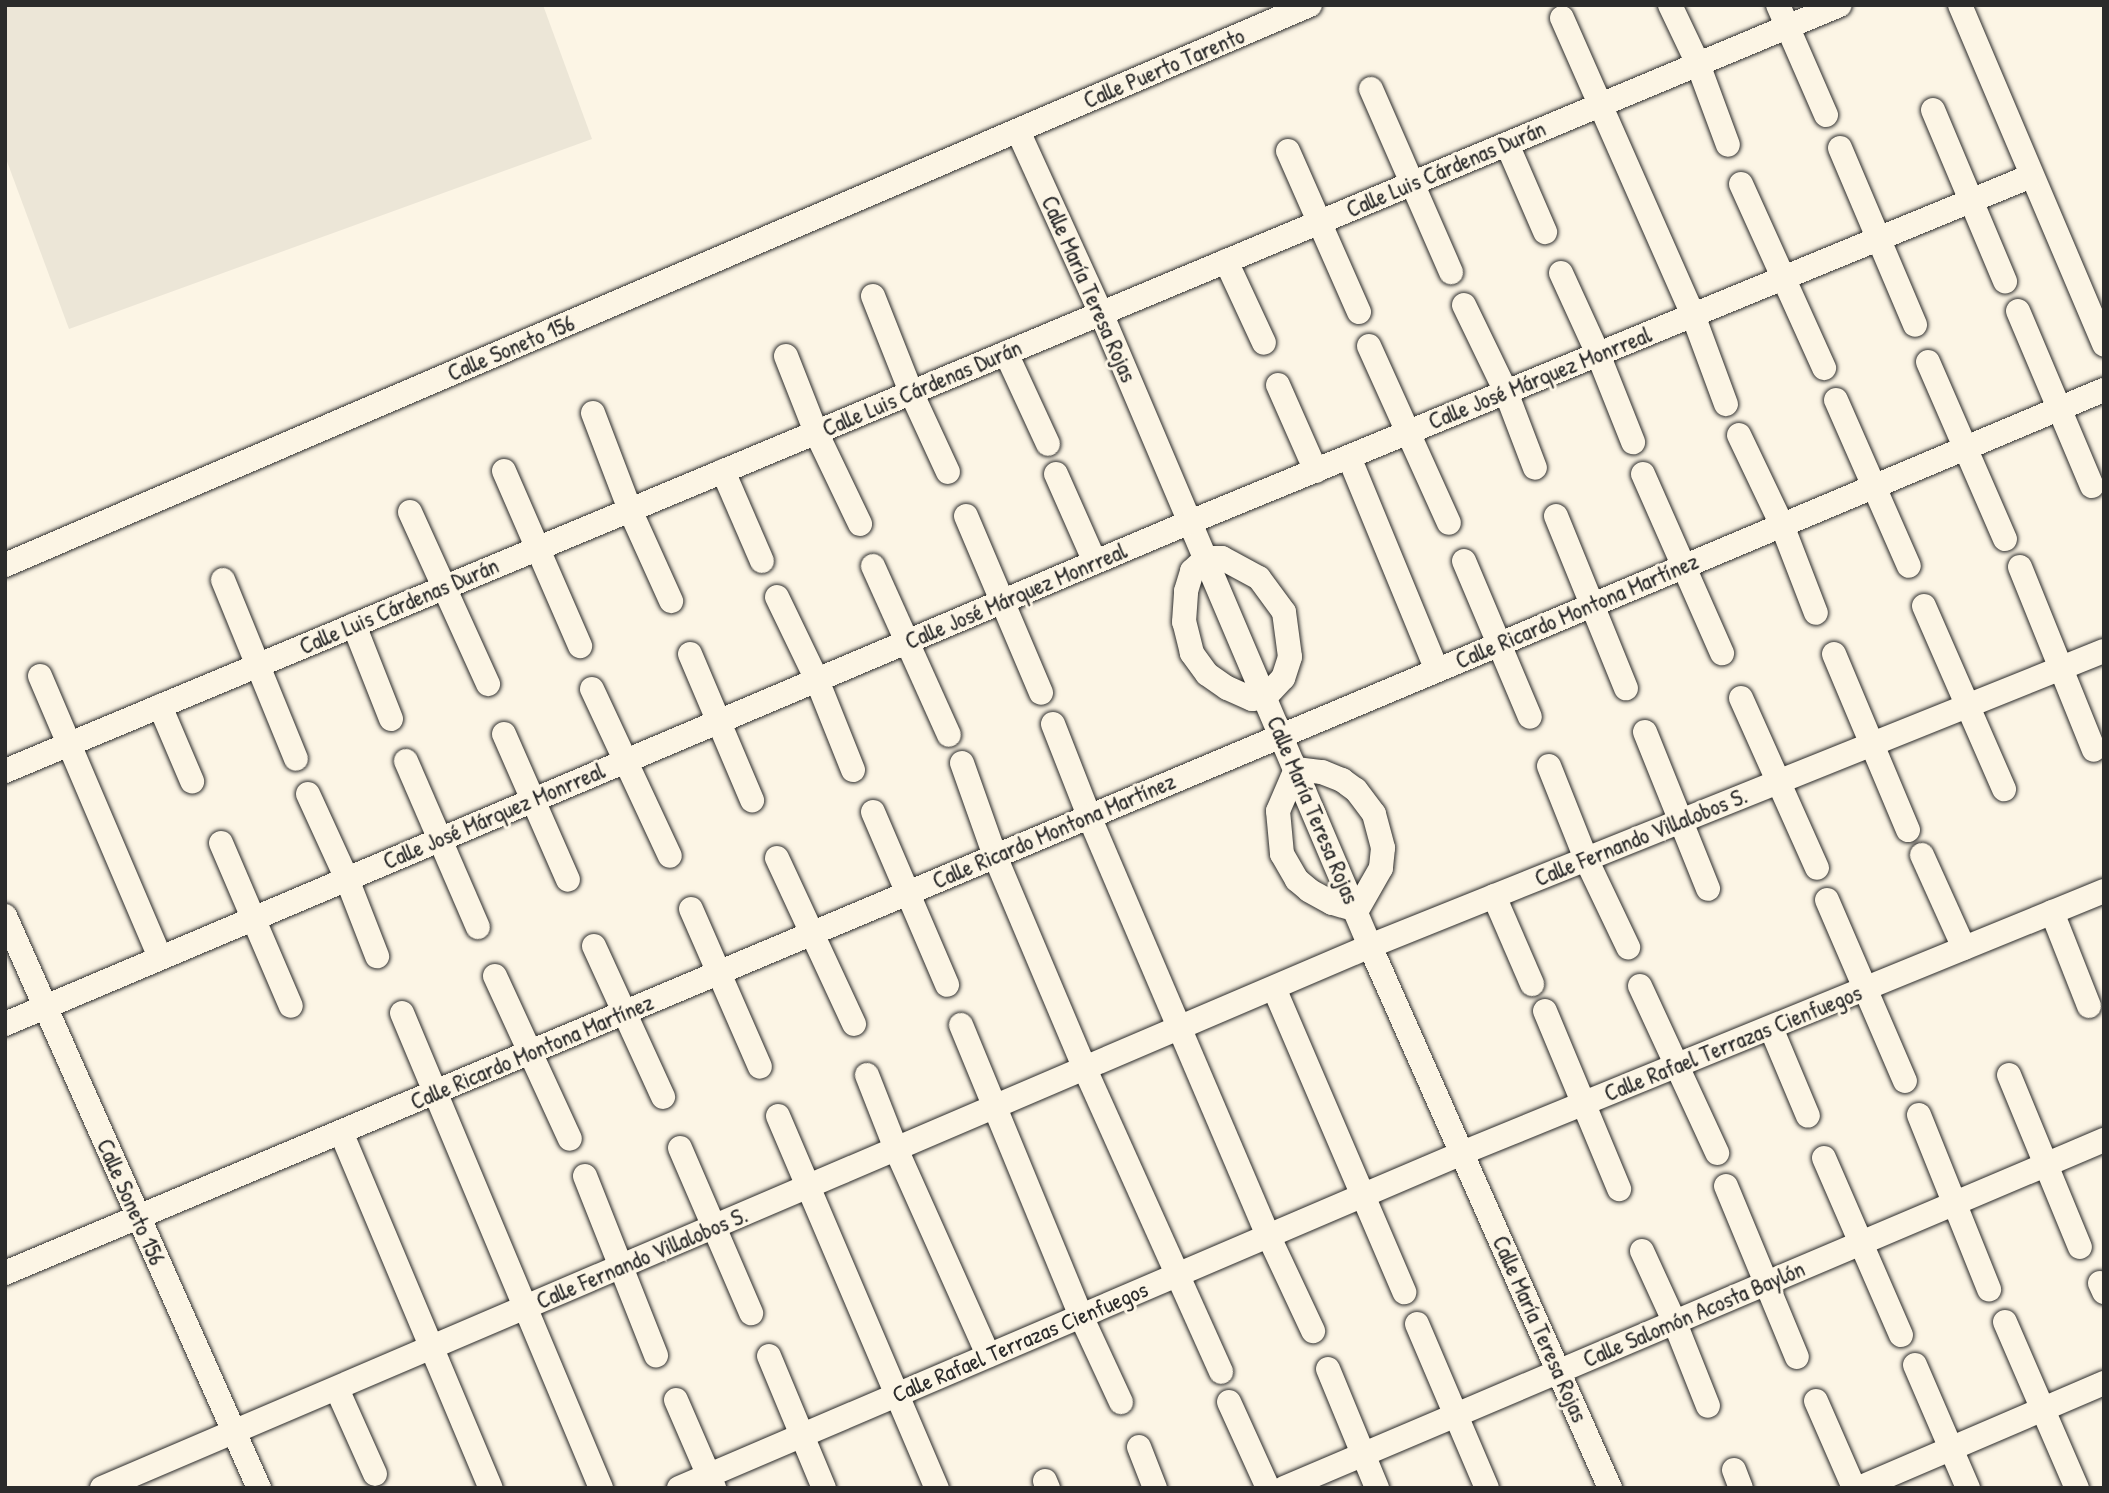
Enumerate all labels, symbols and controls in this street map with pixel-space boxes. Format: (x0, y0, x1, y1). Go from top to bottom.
street label: Calle Puerto Tarento (1079, 22, 1249, 114)
street label: Calle Luis Cárdenas Durán (1342, 115, 1550, 223)
street label: Calle María Teresa Rojas (1036, 192, 1142, 386)
street label: Calle Soneto 156 (443, 309, 579, 387)
street label: Calle José Márquez Monrreal (1424, 321, 1656, 435)
street label: Calle Luis Cárdenas Durán (818, 334, 1026, 442)
street label: Calle José Márquez Monrreal (901, 537, 1131, 655)
street label: Calle Ricardo Montona Martínez (1451, 547, 1703, 675)
street label: Calle Luis Cárdenas Durán (295, 552, 503, 660)
street label: Calle María Teresa Rojas (1261, 712, 1365, 908)
street label: Calle José Márquez Monrreal (379, 757, 609, 875)
street label: Calle Ricardo Montona Martínez (928, 767, 1180, 895)
street label: Calle Fernando Villalobos S. (1531, 782, 1751, 892)
street label: Calle Rafael Terrazas Cienfuegos (1600, 979, 1866, 1107)
street label: Calle Ricardo Montona Martínez (406, 988, 658, 1116)
street label: Calle Soneto 156 (91, 1135, 171, 1269)
street label: Calle Fernando Villalobos S. (532, 1201, 752, 1315)
street label: Calle María Teresa Rojas (1487, 1232, 1593, 1426)
street label: Calle Salomón Acosta Baylón (1579, 1255, 1809, 1373)
street label: Calle Rafael Terrazas Cienfuegos (888, 1276, 1152, 1408)

